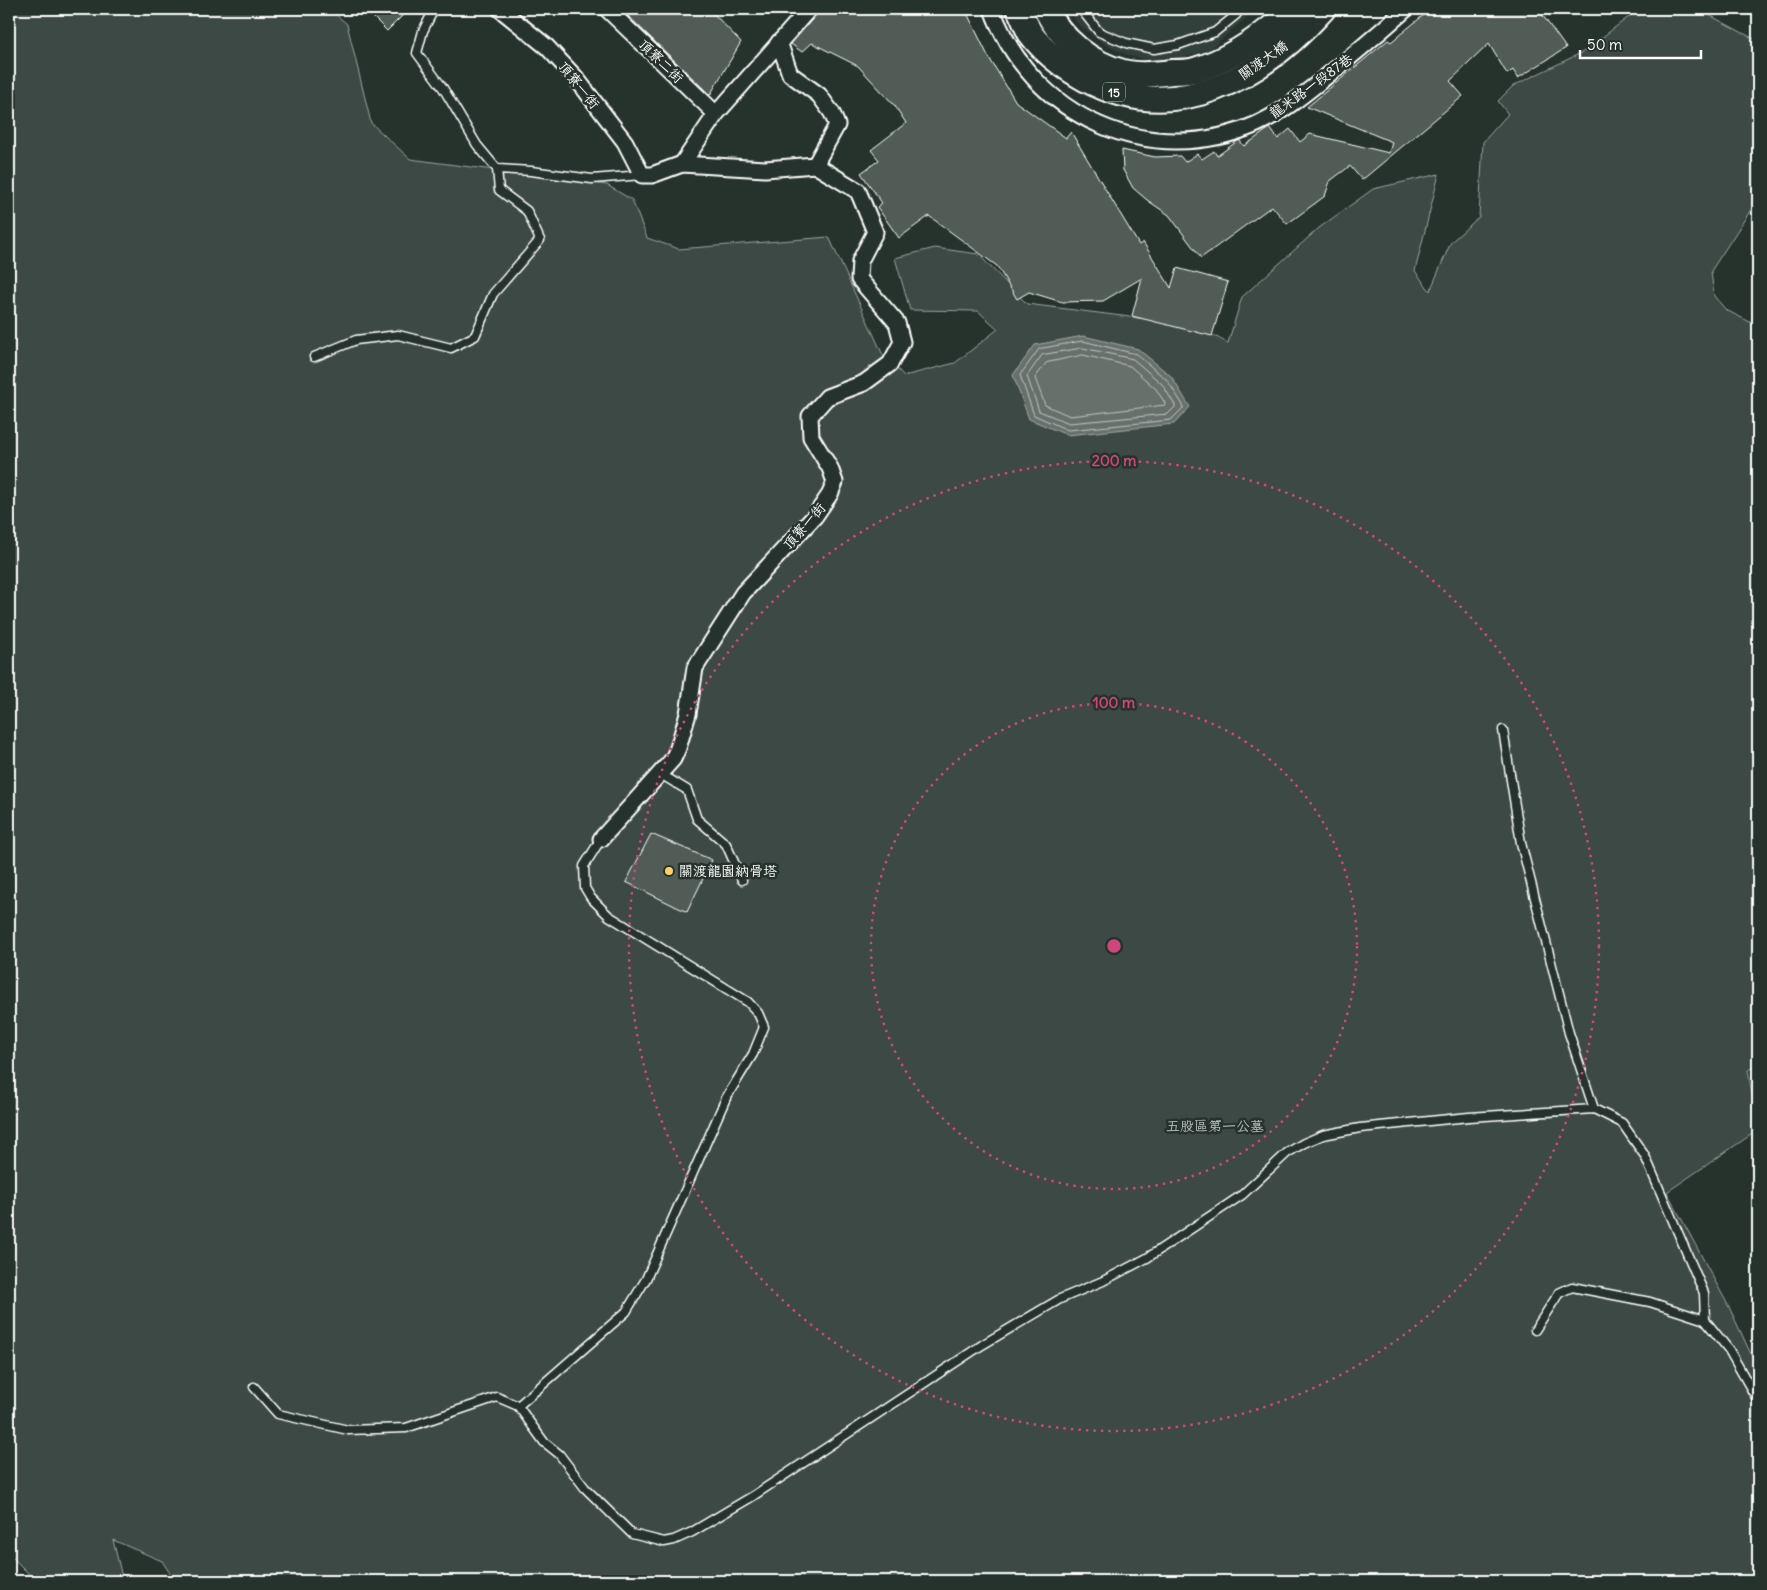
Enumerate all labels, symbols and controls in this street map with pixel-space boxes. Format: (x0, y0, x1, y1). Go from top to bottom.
scale bar (1580, 28, 1701, 60)
street label: 頂寮二街 (635, 35, 687, 87)
text: 50 m (1587, 35, 1622, 54)
street label: 關渡大橋 (1235, 37, 1291, 83)
street label: 龍米路一段87巷 (1266, 49, 1357, 122)
street label: 頂寮一街 (554, 58, 604, 112)
road number: 15 (1103, 82, 1125, 101)
text: 200 m (1092, 451, 1136, 470)
street label: 頂寮一街 (779, 499, 829, 553)
text: 100 m (1093, 693, 1135, 712)
place label: 關渡龍園納骨塔 (679, 862, 777, 880)
marker: 關渡龍園納骨塔 (663, 865, 675, 877)
centre of rings (1105, 937, 1123, 955)
park label: 五股區第一公墓 (1166, 1117, 1264, 1135)

